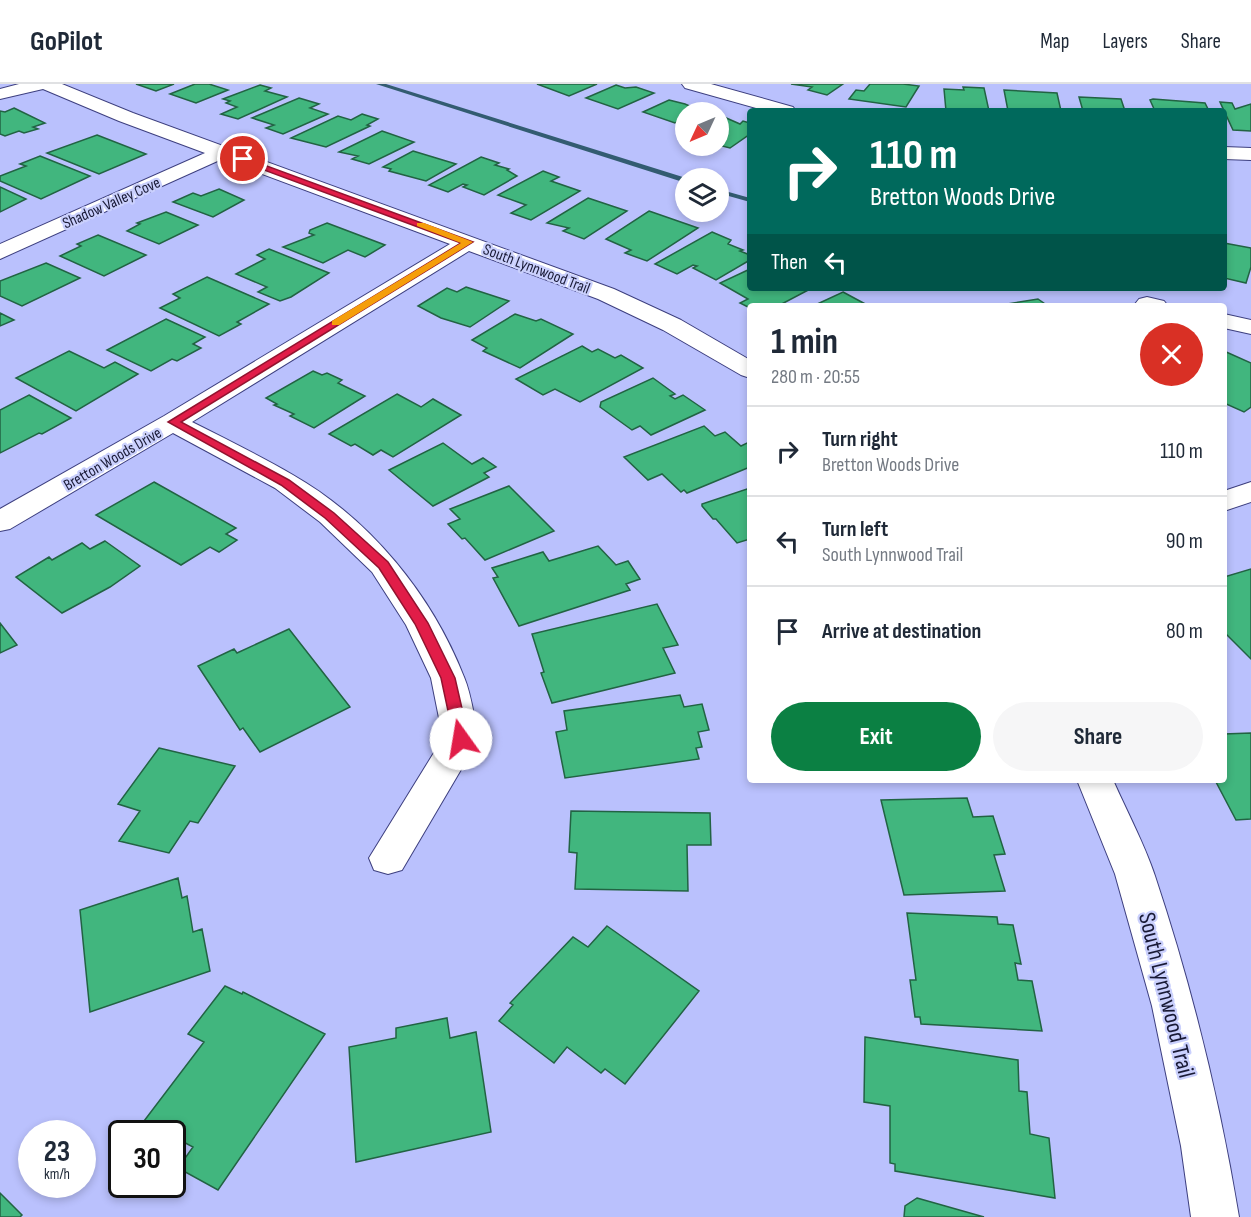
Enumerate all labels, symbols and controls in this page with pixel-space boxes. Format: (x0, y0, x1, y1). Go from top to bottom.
text: GoPilot (30, 25, 102, 58)
text: Map (1040, 29, 1069, 54)
text: Layers (1102, 29, 1148, 54)
text: Share (1181, 29, 1221, 54)
north arrow (675, 102, 729, 156)
map controls (675, 102, 729, 222)
text: 110 m (870, 130, 957, 181)
icon: right (771, 132, 849, 210)
pin (217, 133, 268, 184)
icon: arrive (226, 142, 259, 175)
button: layers (675, 168, 729, 222)
street label: Shadow Valley Cove (60, 173, 163, 233)
text: Bretton Woods Drive (870, 181, 1055, 213)
street label: South Lynnwood Trail (480, 240, 593, 299)
icon: left (819, 246, 852, 279)
text: Then (771, 249, 807, 276)
text: 1 min (771, 321, 838, 364)
button: close (1140, 323, 1203, 386)
text: 280 m · 20:55 (771, 365, 860, 389)
street label: Bretton Woods Drive (60, 424, 165, 495)
text: Turn right (822, 426, 898, 453)
icon: right (771, 435, 804, 468)
text: 110 m (1160, 438, 1203, 465)
text: Bretton Woods Drive (822, 453, 959, 477)
text: Turn left (822, 516, 888, 543)
icon: left (771, 525, 804, 558)
text: 90 m (1166, 528, 1203, 555)
text: South Lynnwood Trail (822, 543, 963, 567)
icon: arrive (771, 615, 804, 648)
text: Arrive at destination (822, 618, 981, 645)
text: 80 m (1166, 618, 1203, 645)
button: Exit (771, 702, 981, 771)
button: Share (993, 702, 1203, 771)
position arrow (429, 707, 493, 771)
street label: South Lynnwood Trail (1132, 909, 1201, 1081)
speed limit sign: 30 (108, 1120, 186, 1198)
text: 23 (44, 1134, 70, 1170)
text: km/h (44, 1165, 70, 1184)

